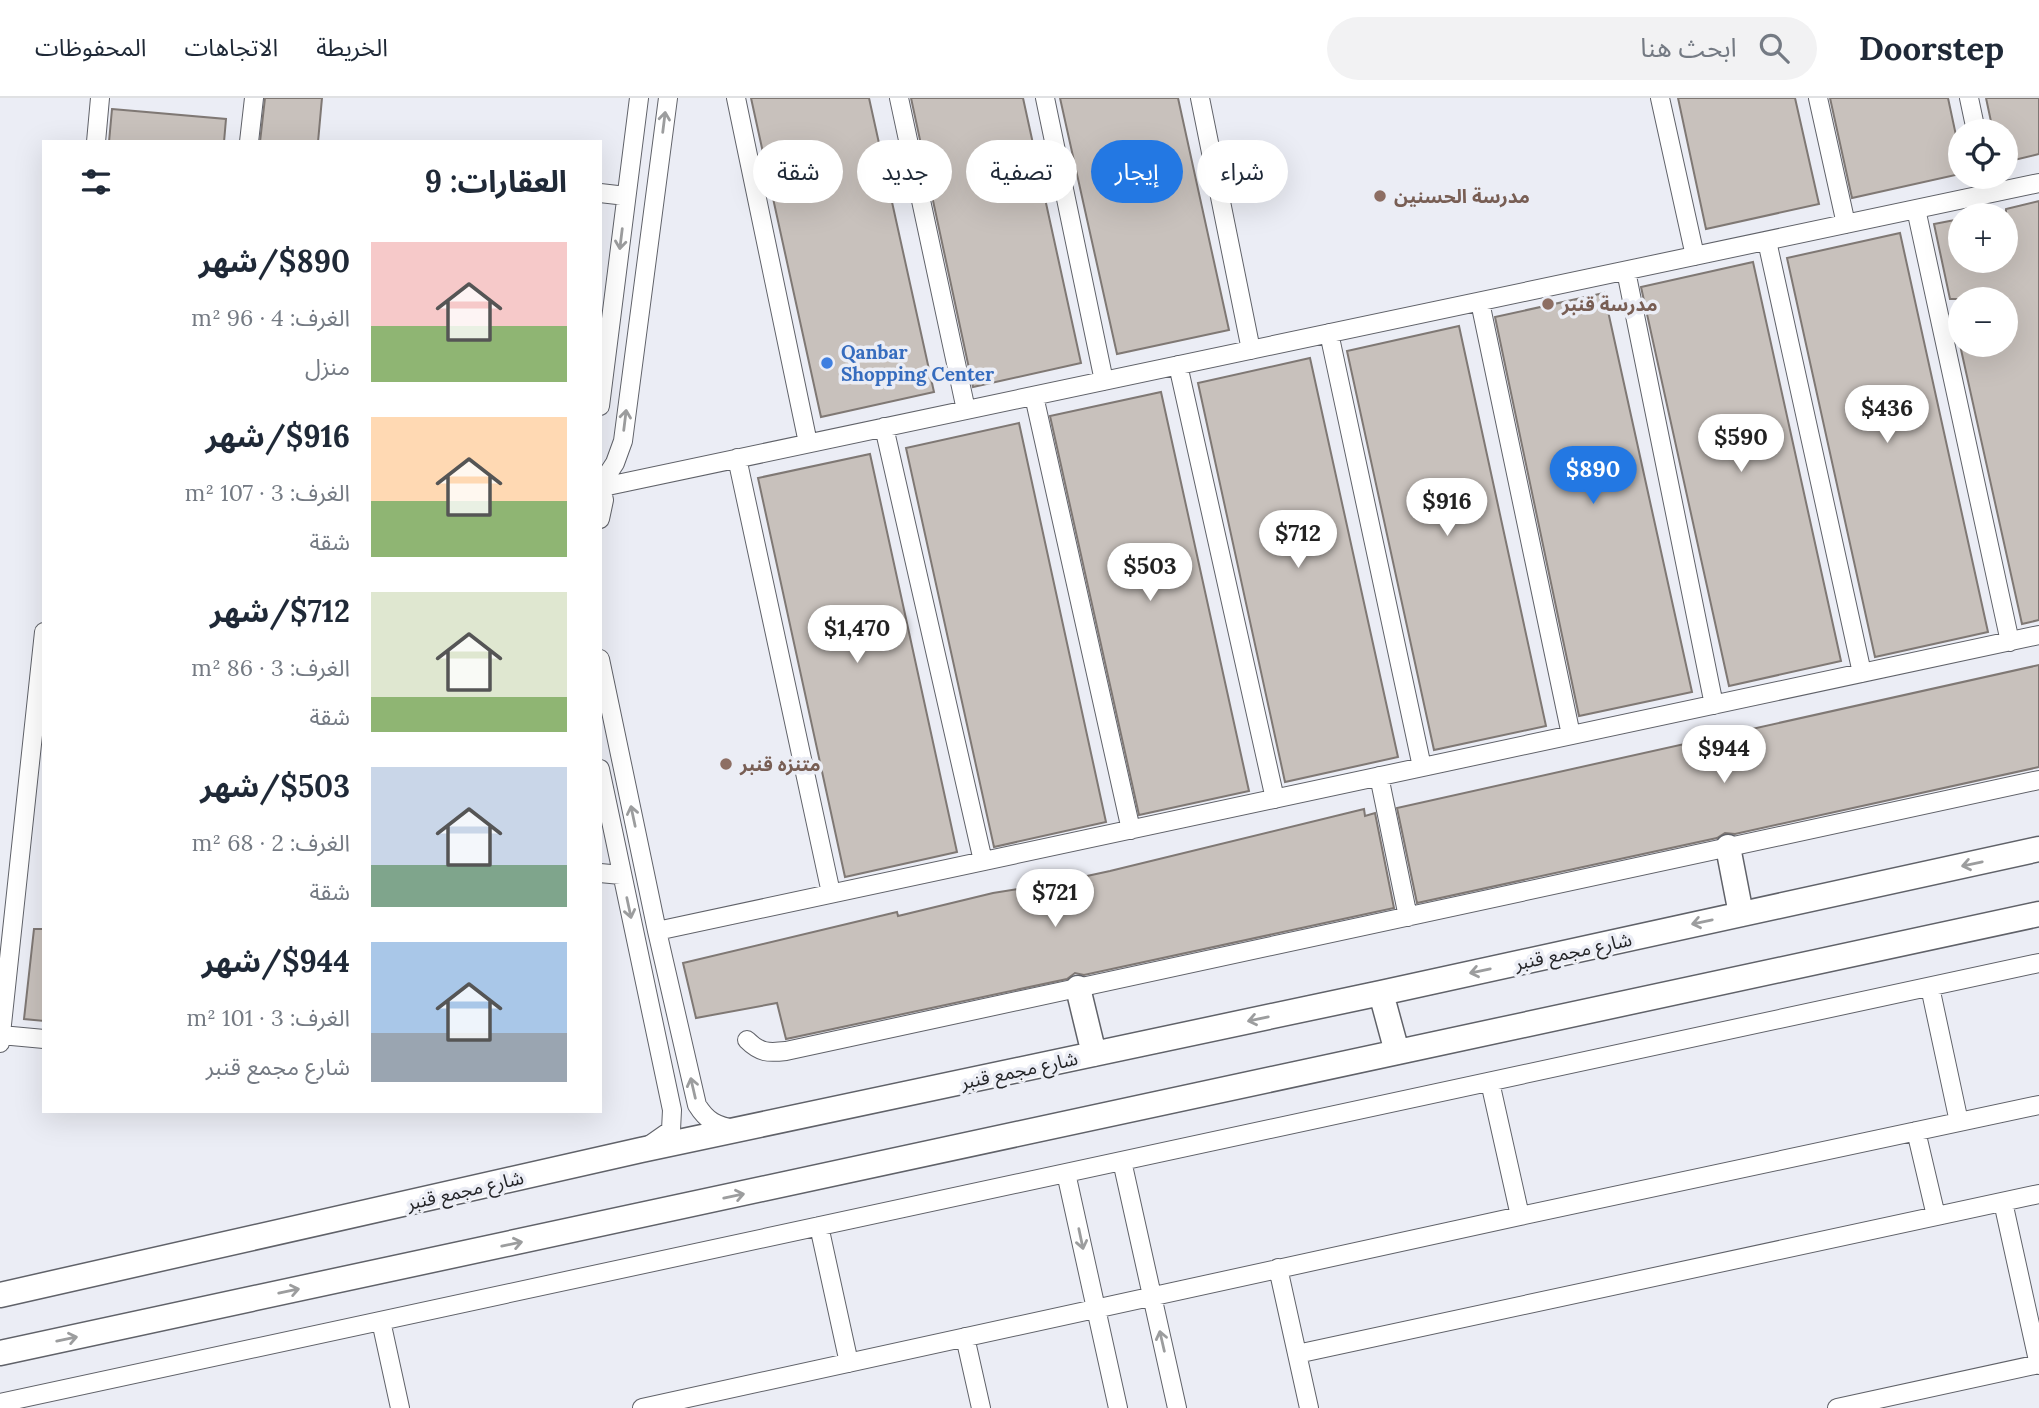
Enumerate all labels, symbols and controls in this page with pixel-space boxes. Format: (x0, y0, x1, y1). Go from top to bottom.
search box (1327, 17, 1817, 80)
text: Doorstep (1859, 27, 2004, 69)
icon: search (1755, 29, 1793, 67)
text: ابحث هنا (1640, 31, 1737, 64)
text: المحفوظات (35, 32, 146, 63)
text: الاتجاهات (184, 32, 278, 63)
text: الخريطة (316, 32, 388, 63)
one-way arrow (658, 111, 671, 134)
map controls (1948, 119, 2018, 357)
button: locate (1948, 119, 2018, 189)
chip: شقة (753, 140, 843, 203)
chip: جديد (857, 140, 952, 203)
chip: تصفية (966, 140, 1077, 203)
chip: إيجار (1091, 140, 1183, 203)
chip: شراء (1197, 140, 1288, 203)
text: العقارات: 9 (425, 162, 567, 200)
icon: filters (77, 163, 115, 201)
place label: مدرسة الحسنين (1394, 184, 1530, 208)
marker: مدرسة الحسنين (1372, 188, 1388, 204)
button: + (1948, 203, 2018, 273)
one-way arrow (614, 227, 627, 249)
text: $890/شهر (199, 242, 350, 280)
icon: home (427, 270, 511, 354)
button: − (1948, 287, 2018, 357)
place label: مدرسة قنبر (1561, 292, 1657, 316)
marker: مدرسة قنبر (1540, 296, 1556, 312)
text: الغرف: 4 · 96 m² (191, 303, 350, 332)
place label: Qanbar Shopping Center (841, 340, 994, 386)
text: منزل (305, 352, 350, 381)
marker: Qanbar Shopping Center (819, 355, 835, 371)
pin: $436 (1846, 386, 1928, 445)
text: $436 (1861, 393, 1913, 422)
one-way arrow (619, 410, 632, 432)
pin: $590 (1700, 414, 1782, 474)
text: $916/شهر (206, 417, 350, 455)
text: $590 (1714, 422, 1768, 451)
icon: home (427, 445, 511, 529)
pin: $890 (1552, 446, 1634, 506)
text: $890 (1566, 454, 1620, 483)
text: الغرف: 3 · 107 m² (185, 478, 350, 507)
pin: $916 (1406, 478, 1488, 538)
text: $916 (1422, 486, 1472, 515)
pin: $712 (1257, 510, 1339, 570)
text: $712 (1275, 518, 1321, 547)
text: شقة (309, 527, 350, 556)
pin: $503 (1109, 544, 1191, 603)
text: $503 (1123, 551, 1177, 580)
text: $712/شهر (210, 592, 350, 630)
pin: $1,470 (800, 606, 914, 665)
text: $1,470 (824, 613, 890, 642)
icon: home (427, 620, 511, 704)
text: الغرف: 3 · 86 m² (191, 653, 350, 682)
text: شقة (309, 702, 350, 731)
pin: $944 (1683, 726, 1765, 785)
text: $944 (1698, 733, 1750, 762)
place label: متنزه قنبر (739, 752, 821, 776)
marker: متنزه قنبر (718, 756, 734, 772)
text: $503/شهر (200, 767, 350, 805)
icon: home (427, 795, 511, 879)
one-way arrow (625, 805, 639, 828)
text: الغرف: 2 · 68 m² (192, 828, 350, 857)
one-way arrow (1961, 857, 1984, 871)
pin: $721 (1014, 870, 1096, 929)
text: شقة (309, 877, 350, 906)
text: $721 (1032, 877, 1078, 906)
one-way arrow (622, 896, 636, 919)
one-way arrow (1691, 916, 1714, 930)
street label: شارع مجمع قنبر (1511, 927, 1634, 978)
text: $944/شهر (202, 942, 350, 980)
one-way arrow (1469, 965, 1492, 979)
icon: home (427, 970, 511, 1054)
text: الغرف: 3 · 101 m² (187, 1003, 350, 1032)
one-way arrow (1247, 1013, 1269, 1026)
street label: شارع مجمع قنبر (957, 1046, 1080, 1097)
text: شارع مجمع قنبر (206, 1052, 350, 1081)
one-way arrow (686, 1077, 699, 1100)
street label: شارع مجمع قنبر (403, 1165, 526, 1218)
one-way arrow (722, 1189, 745, 1203)
one-way arrow (1075, 1228, 1088, 1250)
one-way arrow (500, 1236, 523, 1250)
one-way arrow (277, 1284, 300, 1298)
one-way arrow (1155, 1330, 1169, 1353)
one-way arrow (55, 1332, 78, 1345)

